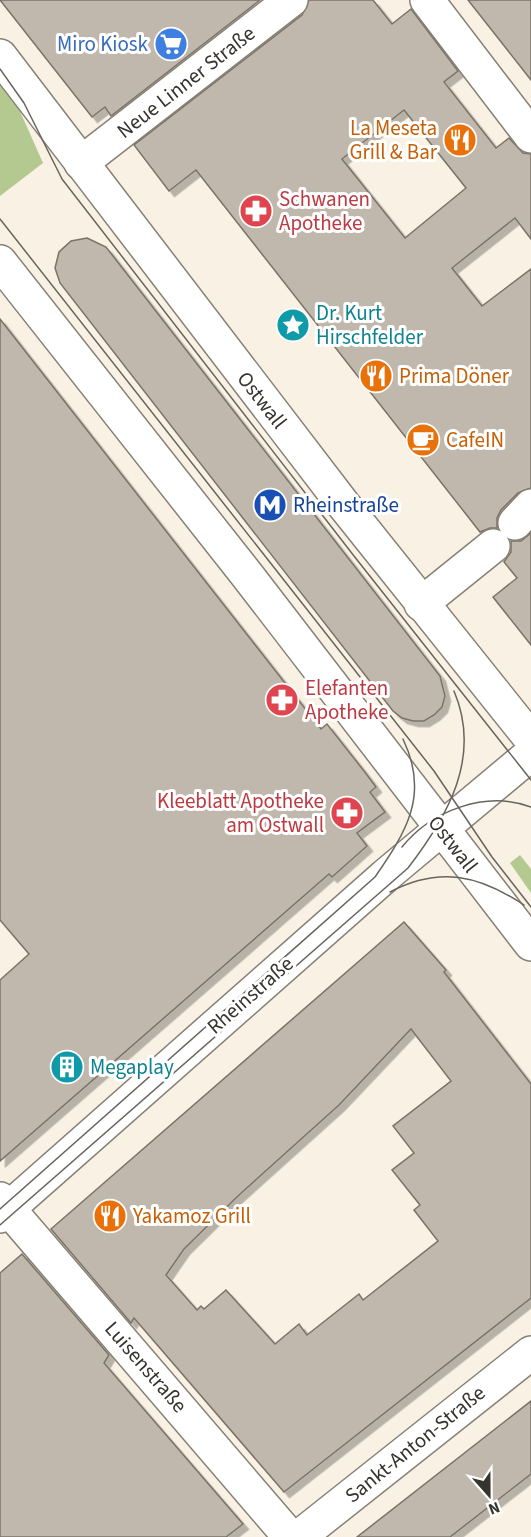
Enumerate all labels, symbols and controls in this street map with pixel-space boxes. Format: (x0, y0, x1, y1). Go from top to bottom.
street label: Neue Linner Straße (111, 18, 261, 146)
supermarket icon: Miro Kiosk (153, 26, 189, 62)
place label: Miro Kiosk (57, 29, 149, 59)
place label: La Meseta Grill & Bar (349, 113, 438, 167)
restaurant icon: La Meseta Grill & Bar (442, 122, 478, 158)
place label: Schwanen Apotheke (279, 184, 370, 238)
pharmacy icon: Schwanen Apotheke (238, 193, 274, 229)
place label: Dr. Kurt Hirschfelder (316, 298, 424, 352)
place icon: Dr. Kurt Hirschfelder (275, 307, 311, 343)
restaurant icon: Prima Döner (358, 358, 394, 394)
place label: Prima Döner (399, 361, 510, 391)
street label: Ostwall (230, 365, 294, 435)
cafe icon: CafeIN (405, 422, 441, 458)
place label: CafeIN (446, 425, 504, 455)
metro station icon: Rheinstraße (252, 487, 288, 523)
place label: Rheinstraße (293, 490, 399, 520)
place label: Elefanten Apotheke (305, 673, 388, 727)
pharmacy icon: Elefanten Apotheke (264, 682, 300, 718)
place label: Kleeblatt Apotheke am Ostwall (157, 786, 324, 840)
pharmacy icon: Kleeblatt Apotheke am Ostwall (329, 795, 365, 831)
street label: Ostwall (421, 809, 485, 879)
street label: Rheinstraße (200, 949, 300, 1041)
building icon: Megaplay (49, 1049, 85, 1085)
place label: Megaplay (90, 1052, 174, 1082)
restaurant icon: Yakamoz Grill (92, 1198, 128, 1234)
place label: Yakamoz Grill (132, 1201, 251, 1231)
street label: Luisenstraße (98, 1315, 194, 1419)
street label: Sankt-Anton-Straße (338, 1378, 492, 1510)
north arrow (459, 1465, 519, 1525)
text: N (485, 1496, 503, 1520)

